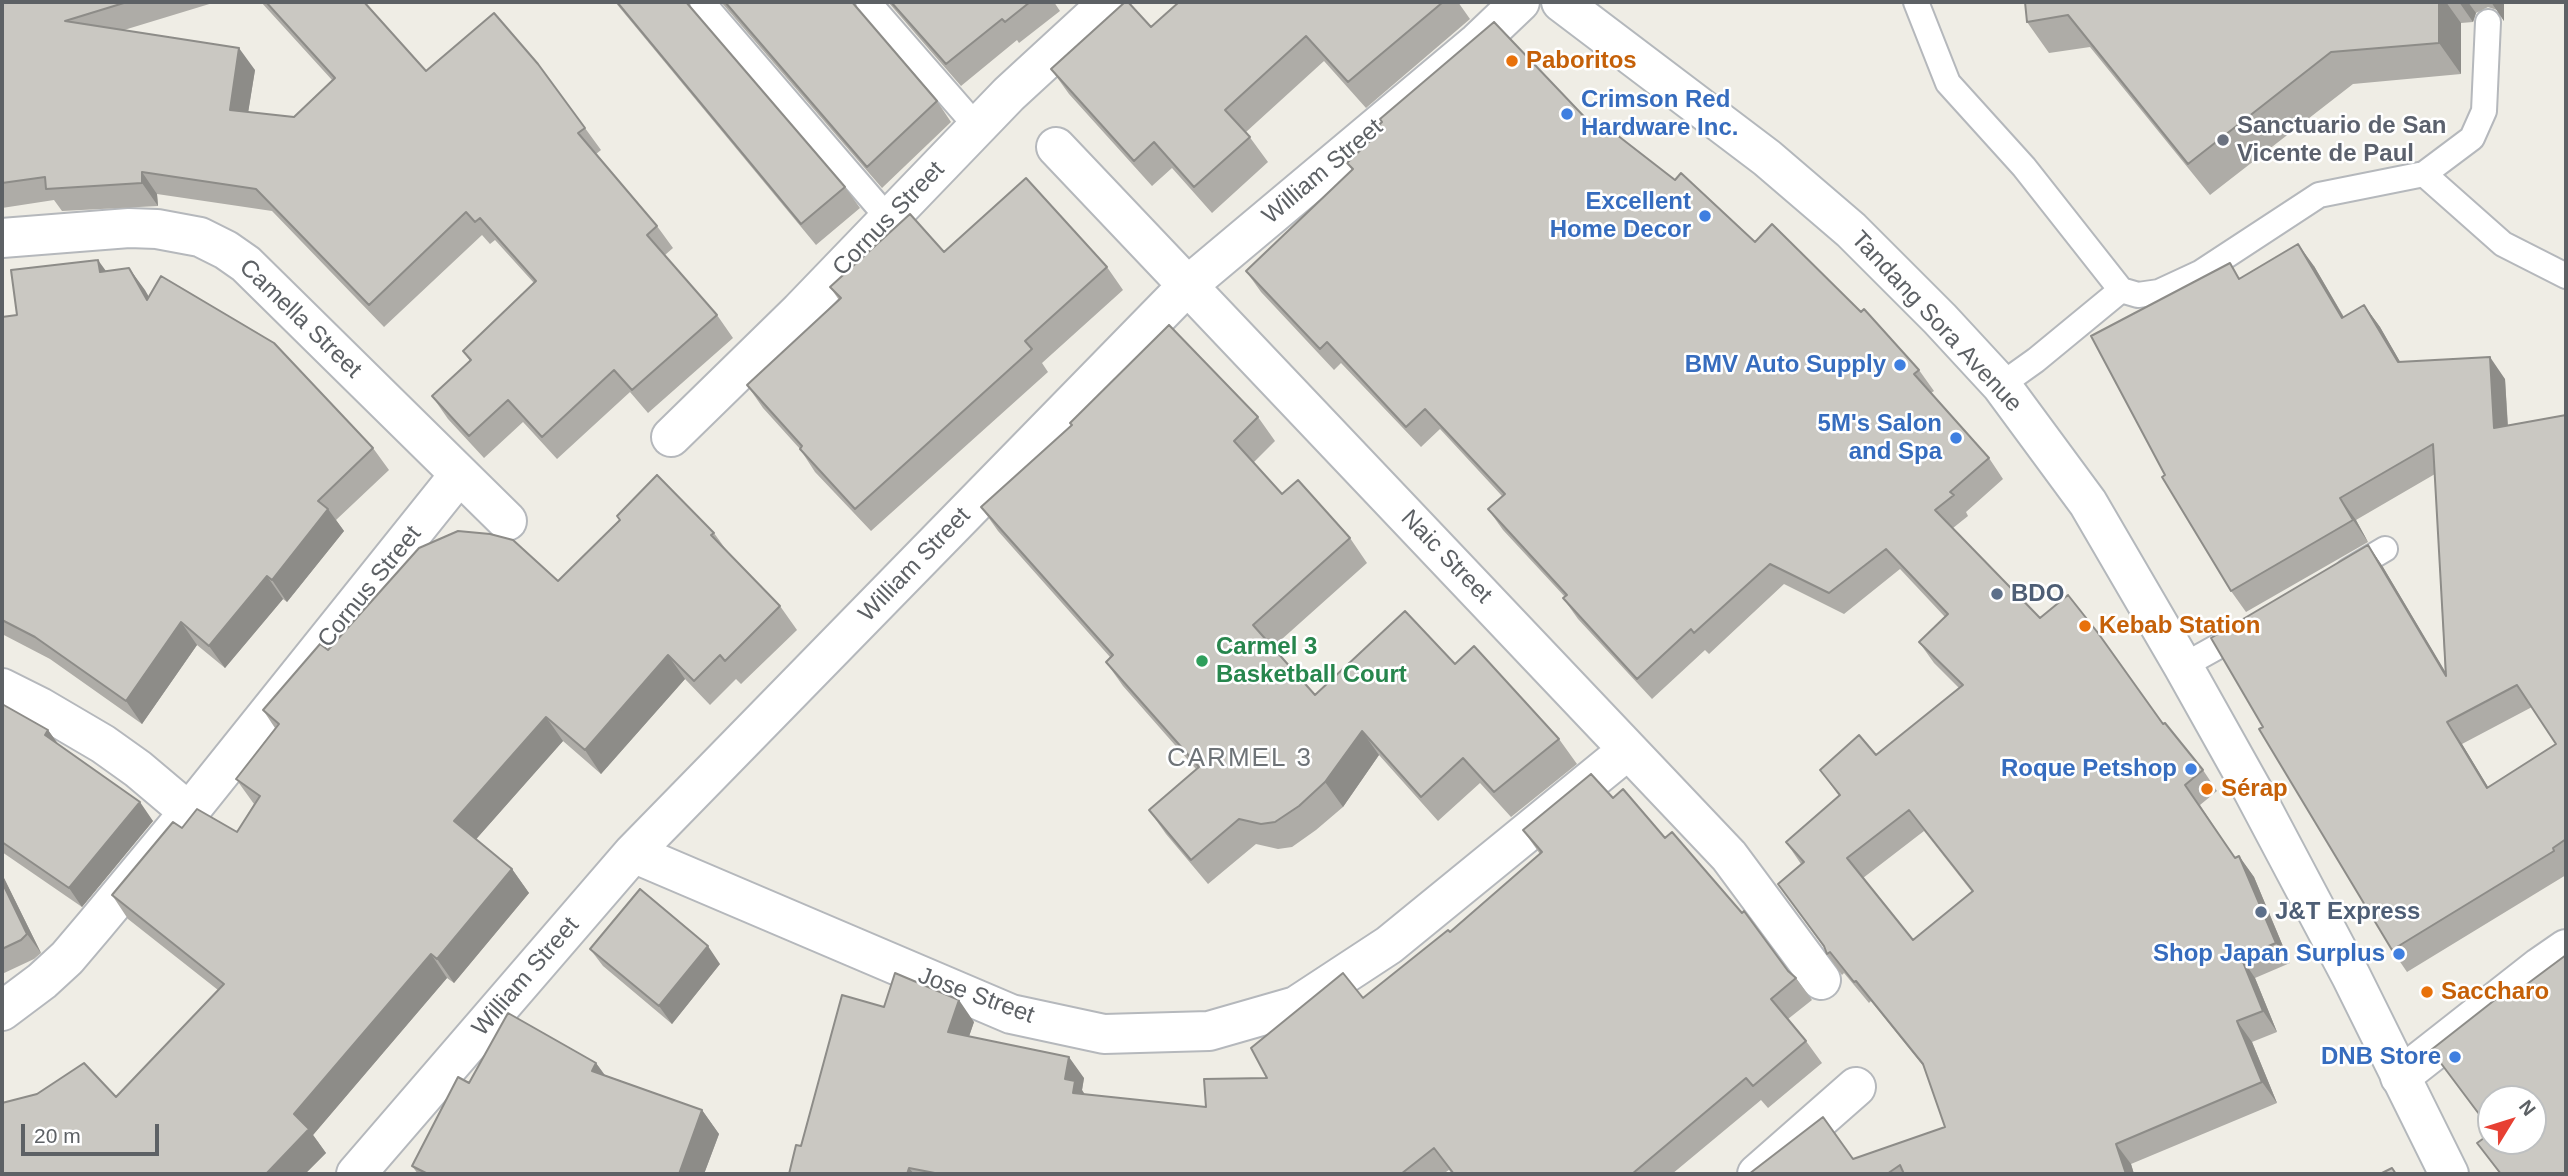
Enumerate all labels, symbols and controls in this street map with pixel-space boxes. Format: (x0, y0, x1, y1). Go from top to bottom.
place label: Paboritos (1526, 47, 1637, 75)
marker: Paboritos (1504, 53, 1520, 69)
place label: Crimson Red Hardware Inc. (1581, 86, 1738, 142)
marker: Crimson Red Hardware Inc. (1559, 106, 1575, 122)
place label: Sanctuario de San Vicente de Paul (2237, 112, 2446, 168)
street label: William Street (1257, 113, 1389, 231)
marker: Sanctuario de San Vicente de Paul (2215, 132, 2231, 148)
street label: Cornus Street (827, 156, 951, 282)
place label: Excellent Home Decor (1550, 188, 1691, 244)
marker: Excellent Home Decor (1697, 208, 1713, 224)
street label: Tandang Sora Avenue (1845, 225, 2027, 419)
street label: Camella Street (233, 254, 367, 384)
place label: BMV Auto Supply (1685, 351, 1886, 379)
marker: BMV Auto Supply (1892, 357, 1908, 373)
place label: 5M's Salon and Spa (1818, 410, 1942, 466)
marker: 5M's Salon and Spa (1948, 430, 1964, 446)
street label: William Street (853, 502, 977, 628)
street label: Naic Street (1394, 504, 1498, 610)
street label: Cornus Street (312, 520, 428, 654)
place label: BDO (2011, 580, 2064, 608)
marker: BDO (1989, 586, 2005, 602)
place label: Kebab Station (2099, 612, 2260, 640)
marker: Kebab Station (2077, 618, 2093, 634)
place label: Carmel 3 Basketball Court (1216, 633, 1407, 689)
marker: Carmel 3 Basketball Court (1194, 653, 1210, 669)
district label: CARMEL 3 (1168, 743, 1312, 775)
place label: Roque Petshop (2001, 755, 2177, 783)
marker: Roque Petshop (2183, 761, 2199, 777)
place label: Sérap (2221, 775, 2288, 803)
marker: Sérap (2199, 781, 2215, 797)
place label: J&T Express (2275, 898, 2420, 926)
marker: J&T Express (2253, 904, 2269, 920)
street label: William Street (467, 912, 585, 1042)
place label: Shop Japan Surplus (2153, 940, 2385, 968)
marker: Shop Japan Surplus (2391, 946, 2407, 962)
street label: Jose Street (914, 962, 1038, 1030)
place label: Saccharo (2441, 978, 2549, 1006)
marker: Saccharo (2419, 984, 2435, 1000)
place label: DNB Store (2321, 1043, 2441, 1071)
marker: DNB Store (2447, 1049, 2463, 1065)
north arrow (2477, 1085, 2547, 1155)
text: N (2515, 1096, 2540, 1120)
scale bar (24, 1110, 163, 1154)
text: 20 m (34, 1124, 81, 1147)

